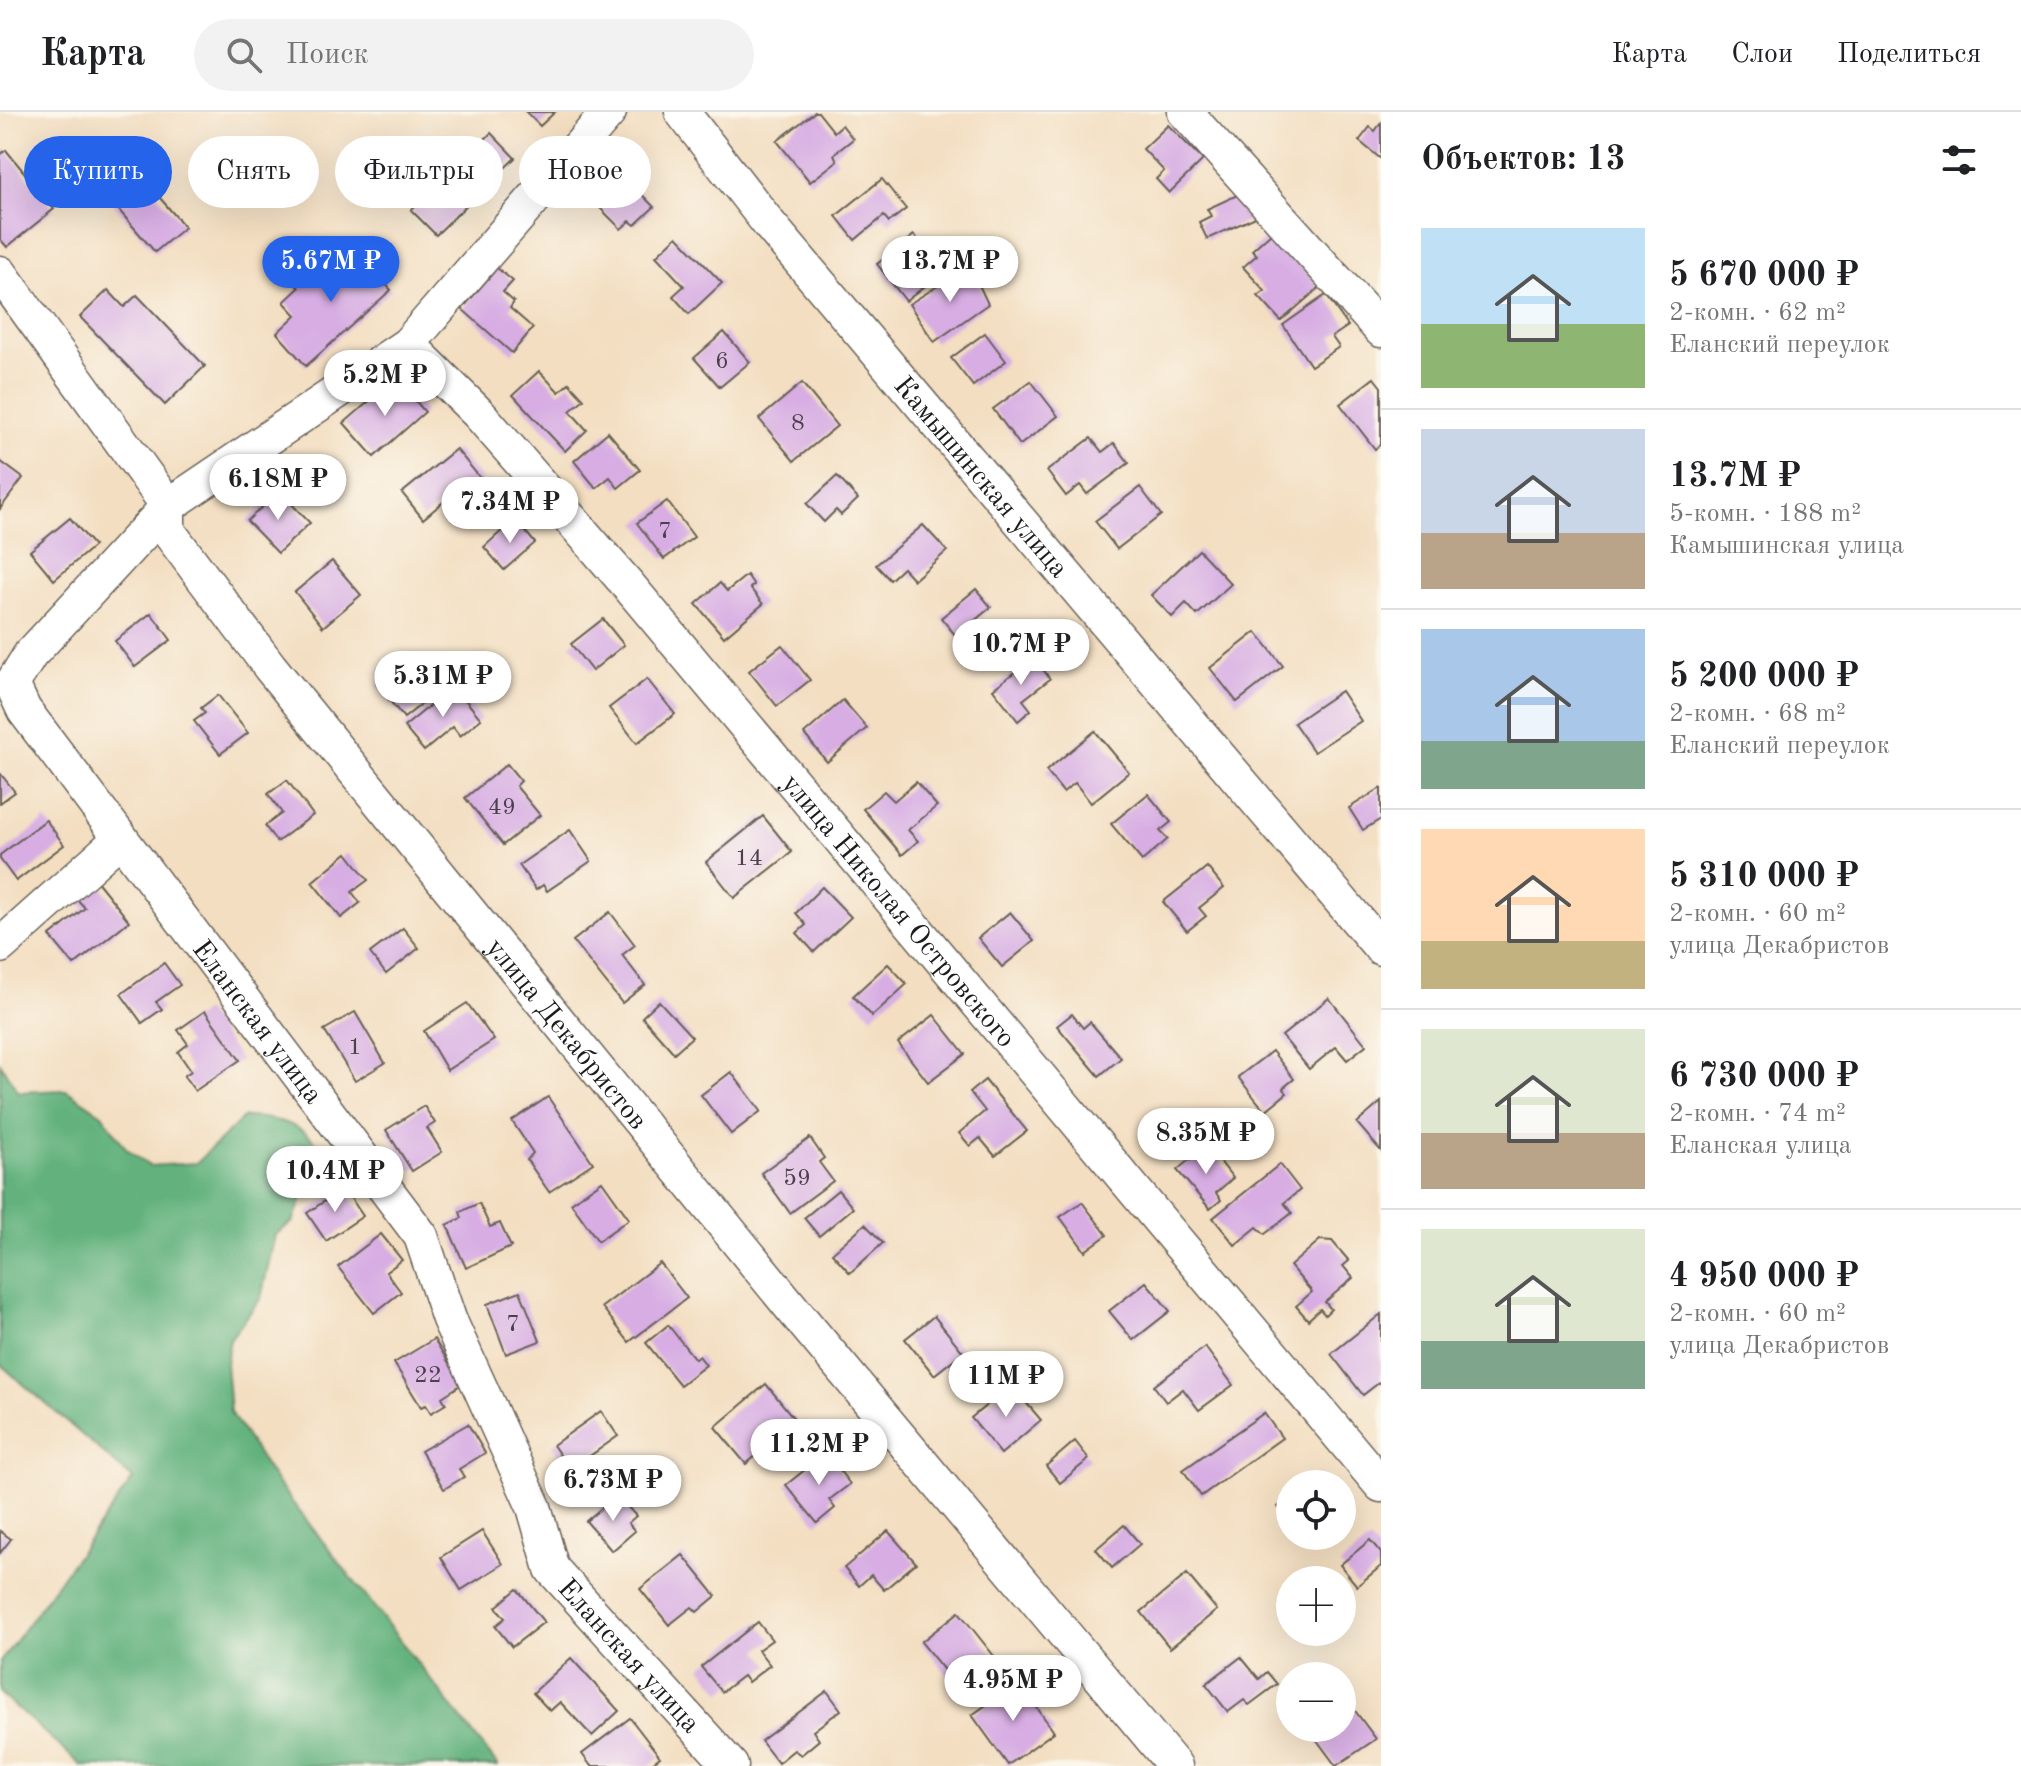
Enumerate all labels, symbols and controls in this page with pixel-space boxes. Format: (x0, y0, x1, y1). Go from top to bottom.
search box (194, 19, 754, 91)
icon: search (222, 33, 266, 77)
text: Карта (40, 36, 146, 74)
text: Поиск (286, 40, 368, 70)
text: Карта (1611, 41, 1687, 69)
text: Слои (1731, 41, 1793, 69)
text: Поделиться (1837, 41, 1981, 69)
chip: Купить (24, 136, 172, 208)
chip: Снять (188, 136, 319, 208)
chip: Фильтры (335, 136, 503, 208)
chip: Новое (519, 136, 651, 208)
icon: filters (1937, 138, 1981, 182)
text: Объектов: 13 (1421, 143, 1625, 177)
pin: 5.67M ₽ (257, 236, 405, 304)
pin: 13.7M ₽ (876, 236, 1024, 304)
text: 5.67M ₽ (280, 249, 382, 275)
text: 13.7M ₽ (899, 249, 1001, 275)
text: 5 670 000 ₽ (1669, 259, 1859, 293)
icon: home (1485, 260, 1581, 356)
text: 2-комн. · 62 m² (1669, 300, 1846, 326)
text: Еланский переулок (1669, 332, 1890, 358)
pin: 5.2M ₽ (320, 350, 450, 418)
house number: 6 (715, 350, 729, 374)
text: 5.2M ₽ (342, 363, 428, 389)
street label: Камышинская улица (887, 372, 1072, 584)
house number: 8 (791, 412, 805, 436)
pin: 6.18M ₽ (204, 454, 352, 522)
text: 13.7M ₽ (1669, 460, 1801, 494)
icon: home (1485, 461, 1581, 557)
text: 6.18M ₽ (227, 467, 329, 493)
pin: 7.34M ₽ (436, 477, 584, 545)
text: 7.34M ₽ (459, 490, 561, 516)
text: 5-комн. · 188 m² (1669, 501, 1861, 527)
house number: 7 (658, 520, 672, 544)
text: Камышинская улица (1669, 533, 1904, 559)
pin: 10.7M ₽ (947, 619, 1095, 687)
text: 10.7M ₽ (970, 632, 1072, 658)
pin: 5.31M ₽ (369, 651, 517, 719)
text: 5 200 000 ₽ (1669, 660, 1859, 694)
icon: home (1485, 661, 1581, 757)
text: 5.31M ₽ (392, 664, 494, 690)
text: 2-комн. · 68 m² (1669, 701, 1846, 727)
text: Еланский переулок (1669, 733, 1890, 759)
street label: улица Николая Островского (775, 770, 1019, 1054)
house number: 49 (488, 796, 516, 820)
house number: 14 (735, 847, 763, 871)
text: 5 310 000 ₽ (1669, 860, 1859, 894)
icon: home (1485, 861, 1581, 957)
text: 2-комн. · 60 m² (1669, 901, 1846, 927)
text: улица Декабристов (1669, 933, 1889, 959)
street label: улица Декабристов (480, 934, 651, 1136)
street label: Еланская улица (186, 936, 327, 1110)
house number: 1 (348, 1036, 362, 1060)
text: 6 730 000 ₽ (1669, 1060, 1859, 1094)
icon: home (1485, 1061, 1581, 1157)
text: 2-комн. · 74 m² (1669, 1101, 1846, 1127)
pin: 8.35M ₽ (1132, 1108, 1280, 1176)
text: 8.35M ₽ (1155, 1121, 1257, 1147)
text: Еланская улица (1669, 1133, 1852, 1159)
pin: 10.4M ₽ (261, 1146, 409, 1214)
text: 10.4M ₽ (284, 1159, 386, 1185)
house number: 59 (783, 1167, 811, 1191)
text: 4 950 000 ₽ (1669, 1260, 1859, 1294)
icon: home (1485, 1261, 1581, 1357)
text: 2-комн. · 60 m² (1669, 1301, 1846, 1327)
house number: 7 (506, 1313, 520, 1337)
text: улица Декабристов (1669, 1333, 1889, 1359)
pin: 11M ₽ (950, 1351, 1062, 1419)
house number: 22 (414, 1364, 442, 1388)
text: 11M ₽ (967, 1364, 1045, 1390)
pin: 11.2M ₽ (745, 1419, 893, 1487)
text: 11.2M ₽ (768, 1432, 870, 1458)
pin: 6.73M ₽ (539, 1455, 687, 1523)
text: 6.73M ₽ (562, 1468, 664, 1494)
map controls (1276, 1470, 1356, 1742)
button: locate (1276, 1470, 1356, 1550)
button: + (1276, 1566, 1356, 1646)
street label: Еланская улица (551, 1575, 705, 1739)
pin: 4.95M ₽ (939, 1655, 1087, 1723)
button: − (1276, 1662, 1356, 1742)
text: 4.95M ₽ (962, 1668, 1064, 1694)

